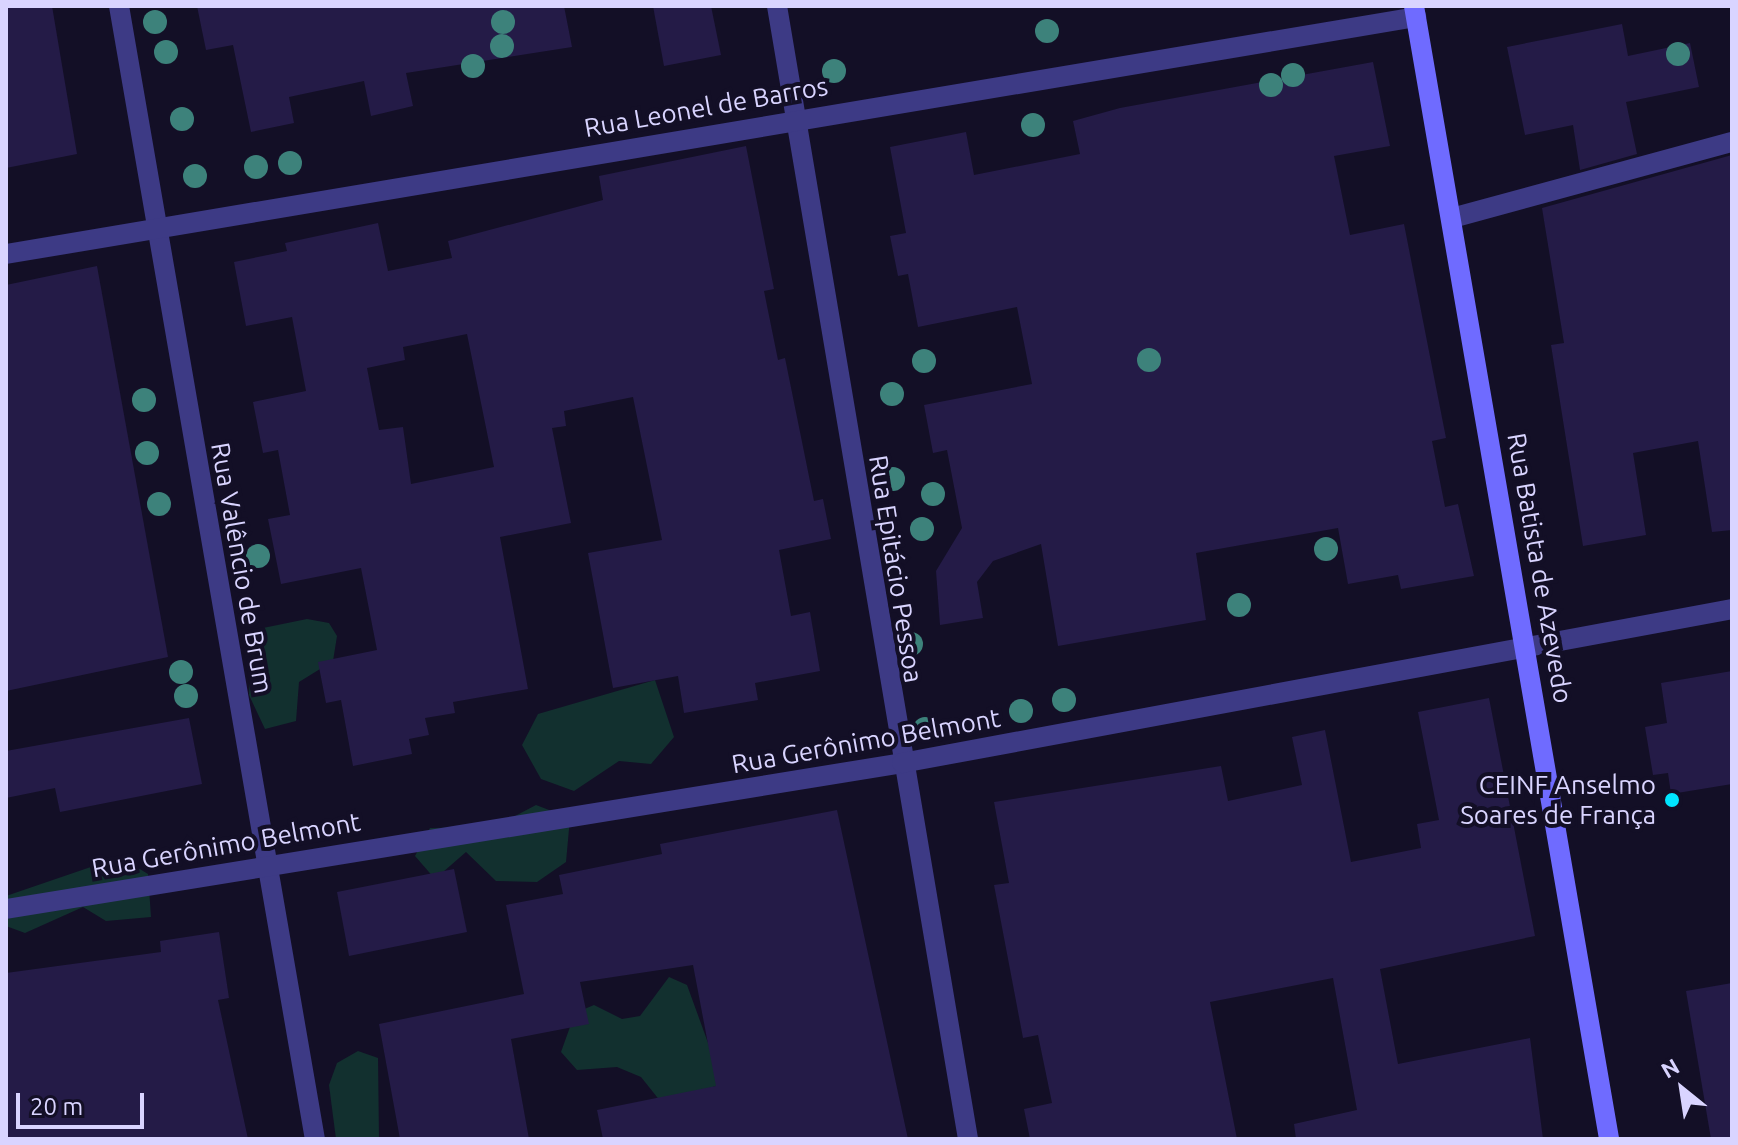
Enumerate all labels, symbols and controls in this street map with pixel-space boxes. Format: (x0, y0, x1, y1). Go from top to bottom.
street label: Rua Leonel de Barros (582, 70, 830, 144)
street label: Rua Batista de Azevedo (1501, 430, 1579, 706)
street label: Rua Valêncio de Brum (205, 440, 279, 696)
street label: Rua Epitácio Pessoa (863, 453, 929, 685)
street label: Rua Gerônimo Belmont (729, 702, 1003, 780)
place label: CEINF Anselmo Soares de França (1460, 769, 1656, 830)
marker: CEINF Anselmo Soares de França (1663, 791, 1681, 809)
street label: Rua Gerônimo Belmont (89, 806, 363, 884)
north arrow (1642, 1049, 1722, 1129)
text: N (1656, 1053, 1683, 1083)
scale bar (20, 1077, 148, 1127)
text: 20 m (30, 1093, 83, 1120)

